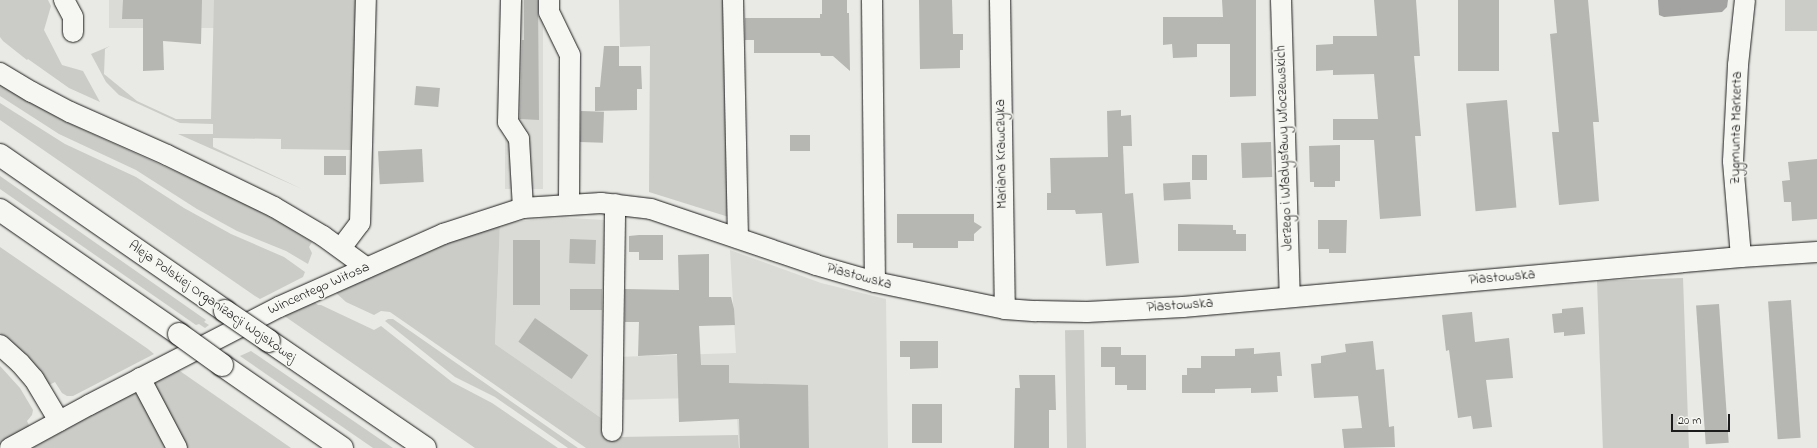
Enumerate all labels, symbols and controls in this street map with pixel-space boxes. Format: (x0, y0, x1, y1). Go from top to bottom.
street label: Jerzego i Władysławy Włoczewskich (1273, 45, 1297, 251)
street label: Zygmunta Markerta (1728, 71, 1746, 185)
street label: Mariana Krawczyka (993, 99, 1011, 209)
street label: Aleja Polskiej Organizacji Wojskowej (125, 238, 299, 366)
street label: Wincentego Witosa (266, 259, 372, 319)
street label: Piastowska (825, 260, 893, 294)
street label: Piastowska (1468, 267, 1536, 289)
street label: Piastowska (1146, 295, 1214, 317)
scale bar (1673, 406, 1732, 432)
text: 20 m (1678, 412, 1701, 430)

